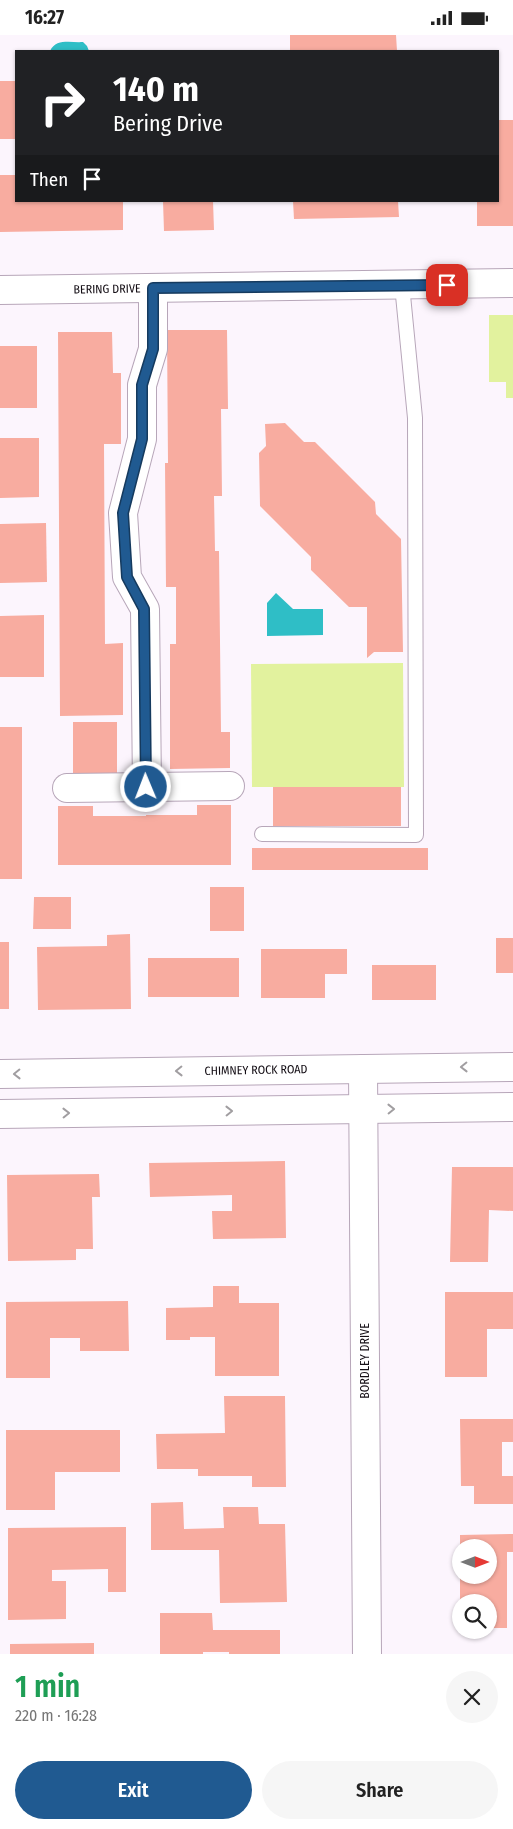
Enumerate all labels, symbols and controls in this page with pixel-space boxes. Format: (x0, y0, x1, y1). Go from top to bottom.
text: 16:27 (25, 6, 64, 29)
text: 140 m (113, 68, 199, 110)
icon: right (30, 70, 95, 135)
text: Bering Drive (113, 110, 223, 137)
icon: arrive (78, 165, 106, 193)
text: Then (30, 168, 68, 191)
pin (426, 264, 468, 306)
icon: arrive (433, 271, 461, 299)
street label: BERING DRIVE (73, 281, 141, 297)
position arrow (119, 760, 171, 812)
street label: CHIMNEY ROCK ROAD (204, 1062, 308, 1078)
one-way arrow (460, 1062, 468, 1073)
one-way arrow (175, 1066, 183, 1077)
one-way arrow (13, 1069, 20, 1079)
one-way arrow (388, 1104, 395, 1114)
one-way arrow (225, 1106, 233, 1116)
one-way arrow (62, 1108, 70, 1118)
street label: BORDLEY DRIVE (358, 1323, 372, 1399)
north arrow (452, 1539, 498, 1584)
map controls (452, 1539, 497, 1639)
button: search (452, 1594, 497, 1639)
text: 1 min (15, 1669, 80, 1705)
button: close (446, 1671, 498, 1723)
text: 220 m · 16:28 (15, 1706, 97, 1725)
button: Exit (15, 1761, 252, 1819)
button: Share (262, 1761, 498, 1819)

